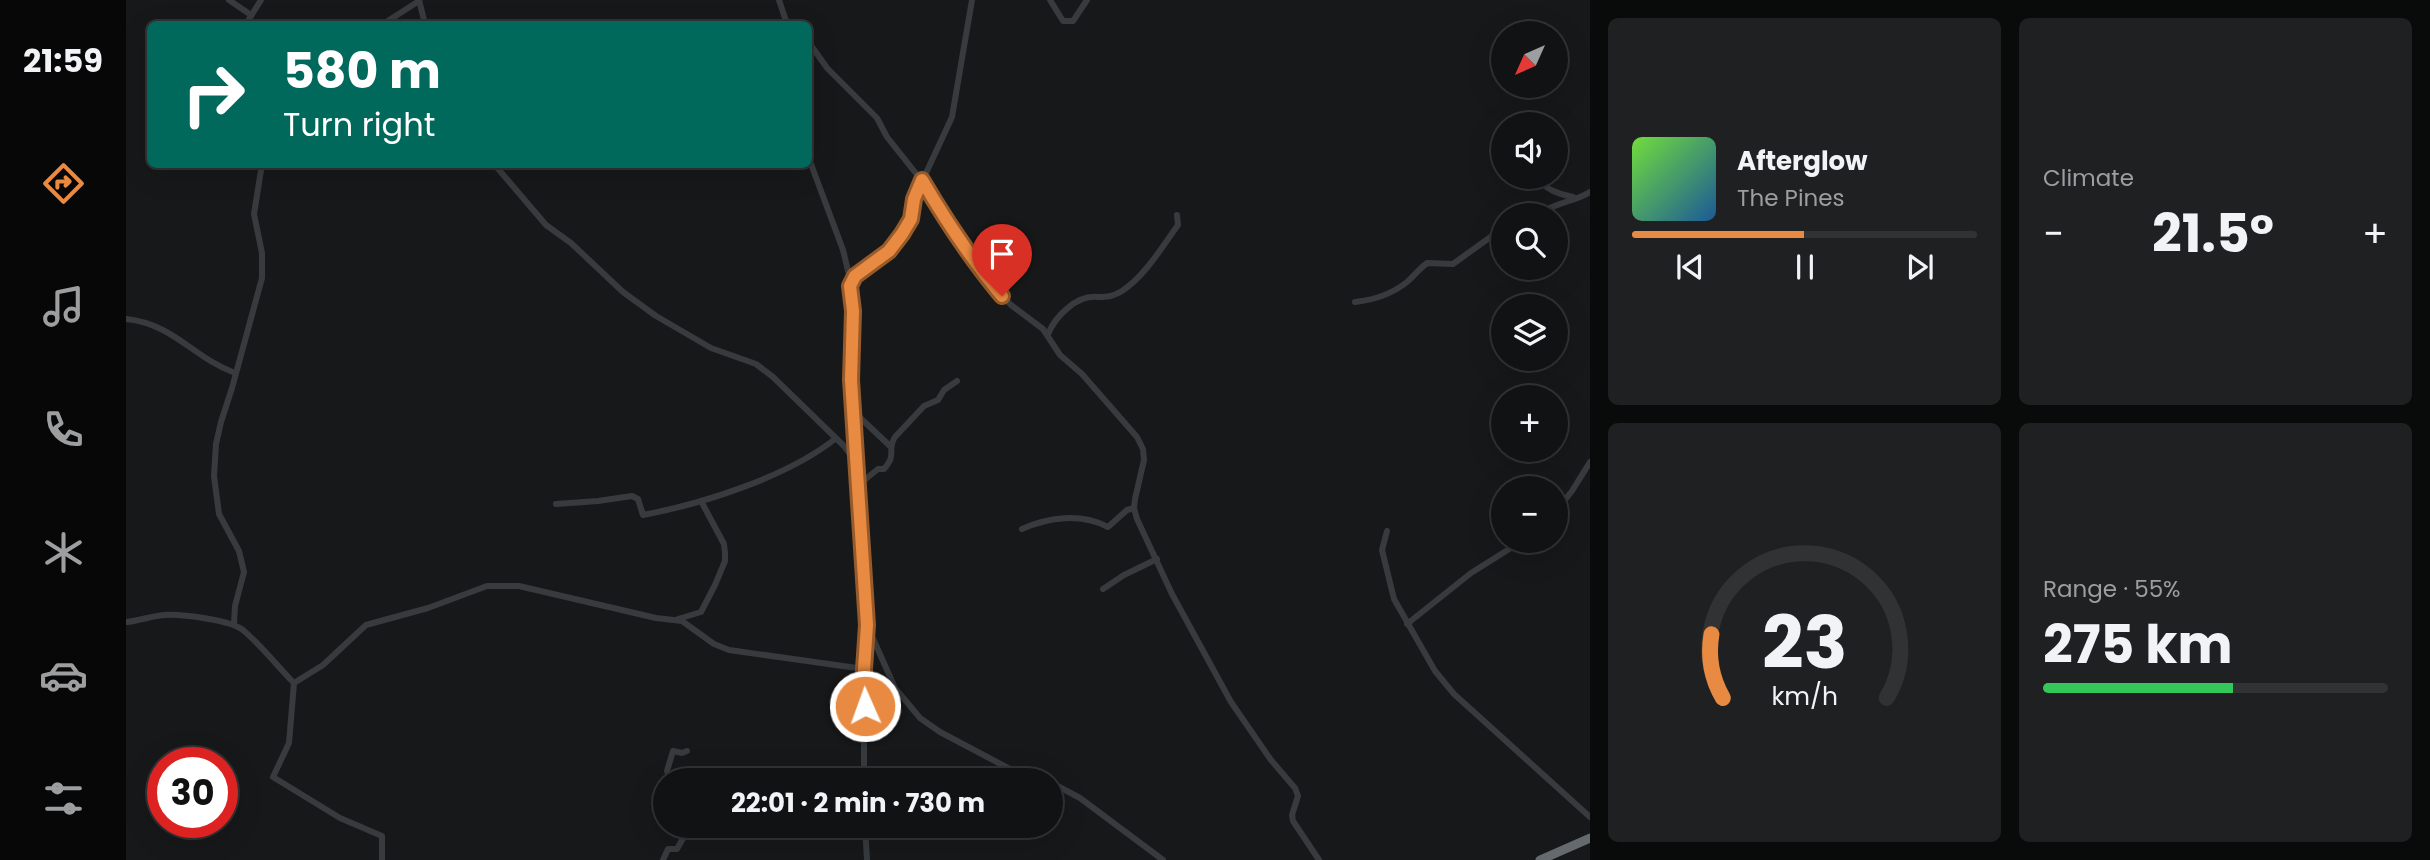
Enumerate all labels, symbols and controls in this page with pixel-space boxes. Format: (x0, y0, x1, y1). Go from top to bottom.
north arrow (1491, 21, 1568, 98)
map controls (1491, 21, 1568, 553)
text: 580 m (283, 37, 441, 105)
text: 21:59 (23, 38, 103, 83)
icon: right (168, 49, 259, 140)
text: Turn right (283, 102, 435, 147)
button: sound (1491, 112, 1568, 189)
text: Afterglow (1737, 143, 1868, 179)
icon: directions (39, 159, 88, 208)
text: Climate (2043, 162, 2134, 194)
text: The Pines (1737, 182, 1845, 214)
text: 21.5° (2152, 197, 2274, 270)
button: search (1491, 203, 1568, 280)
text: − (2043, 207, 2064, 260)
text: + (2362, 207, 2388, 260)
pin (972, 224, 1032, 296)
icon: arrive (983, 235, 1021, 273)
icon: previous (1671, 248, 1709, 286)
icon: pause (1786, 248, 1824, 286)
icon: next (1901, 248, 1939, 286)
icon: music (39, 282, 88, 331)
button: layers (1491, 294, 1568, 371)
button: + (1491, 385, 1568, 462)
icon: phone (39, 405, 88, 454)
button: − (1491, 476, 1568, 553)
icon: climate (39, 528, 88, 577)
text: Range · 55% (2043, 573, 2181, 605)
text: 23 (1762, 593, 1847, 694)
text: 275 km (2043, 608, 2233, 681)
icon: car (39, 651, 88, 700)
position arrow (828, 669, 902, 743)
text: km/h (1771, 679, 1838, 714)
speed limit sign: 30 (147, 747, 238, 838)
icon: filters (39, 774, 88, 823)
text: 22:01 · 2 min · 730 m (731, 785, 985, 821)

